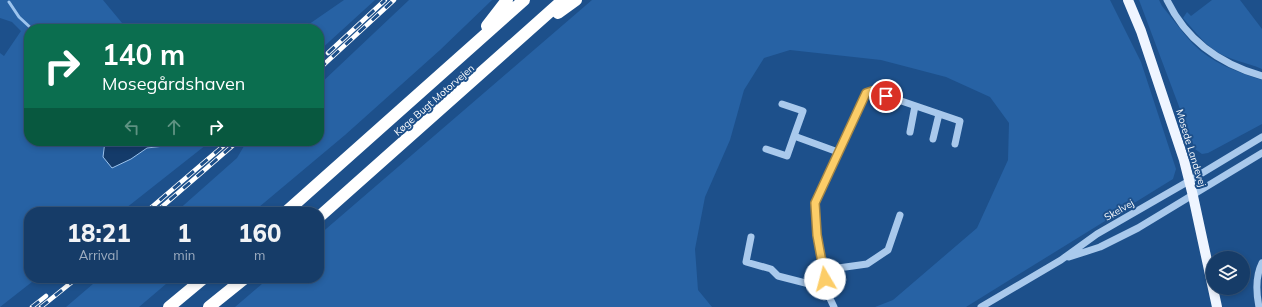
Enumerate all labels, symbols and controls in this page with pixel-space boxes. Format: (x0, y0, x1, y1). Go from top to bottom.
text: 140 m (102, 37, 185, 72)
icon: right (36, 40, 88, 92)
street label: Køge Bugt Motorvejen (391, 61, 477, 139)
text: Mosegårdshaven (102, 72, 245, 95)
pin (869, 79, 903, 113)
icon: arrive (875, 85, 897, 107)
street label: Mosede Landevej (1173, 108, 1209, 188)
icon: left (121, 116, 143, 138)
icon: ahead (163, 116, 185, 138)
icon: right (205, 116, 227, 138)
street label: Skelvej (1102, 196, 1136, 224)
text: 18:21 (67, 218, 131, 248)
text: 1 (177, 218, 192, 248)
text: 160 (238, 218, 281, 248)
text: Arrival (79, 247, 119, 263)
text: min (173, 247, 195, 263)
text: m (254, 247, 265, 263)
map controls (1206, 251, 1250, 295)
button: layers (1206, 251, 1250, 295)
position arrow (804, 258, 846, 300)

